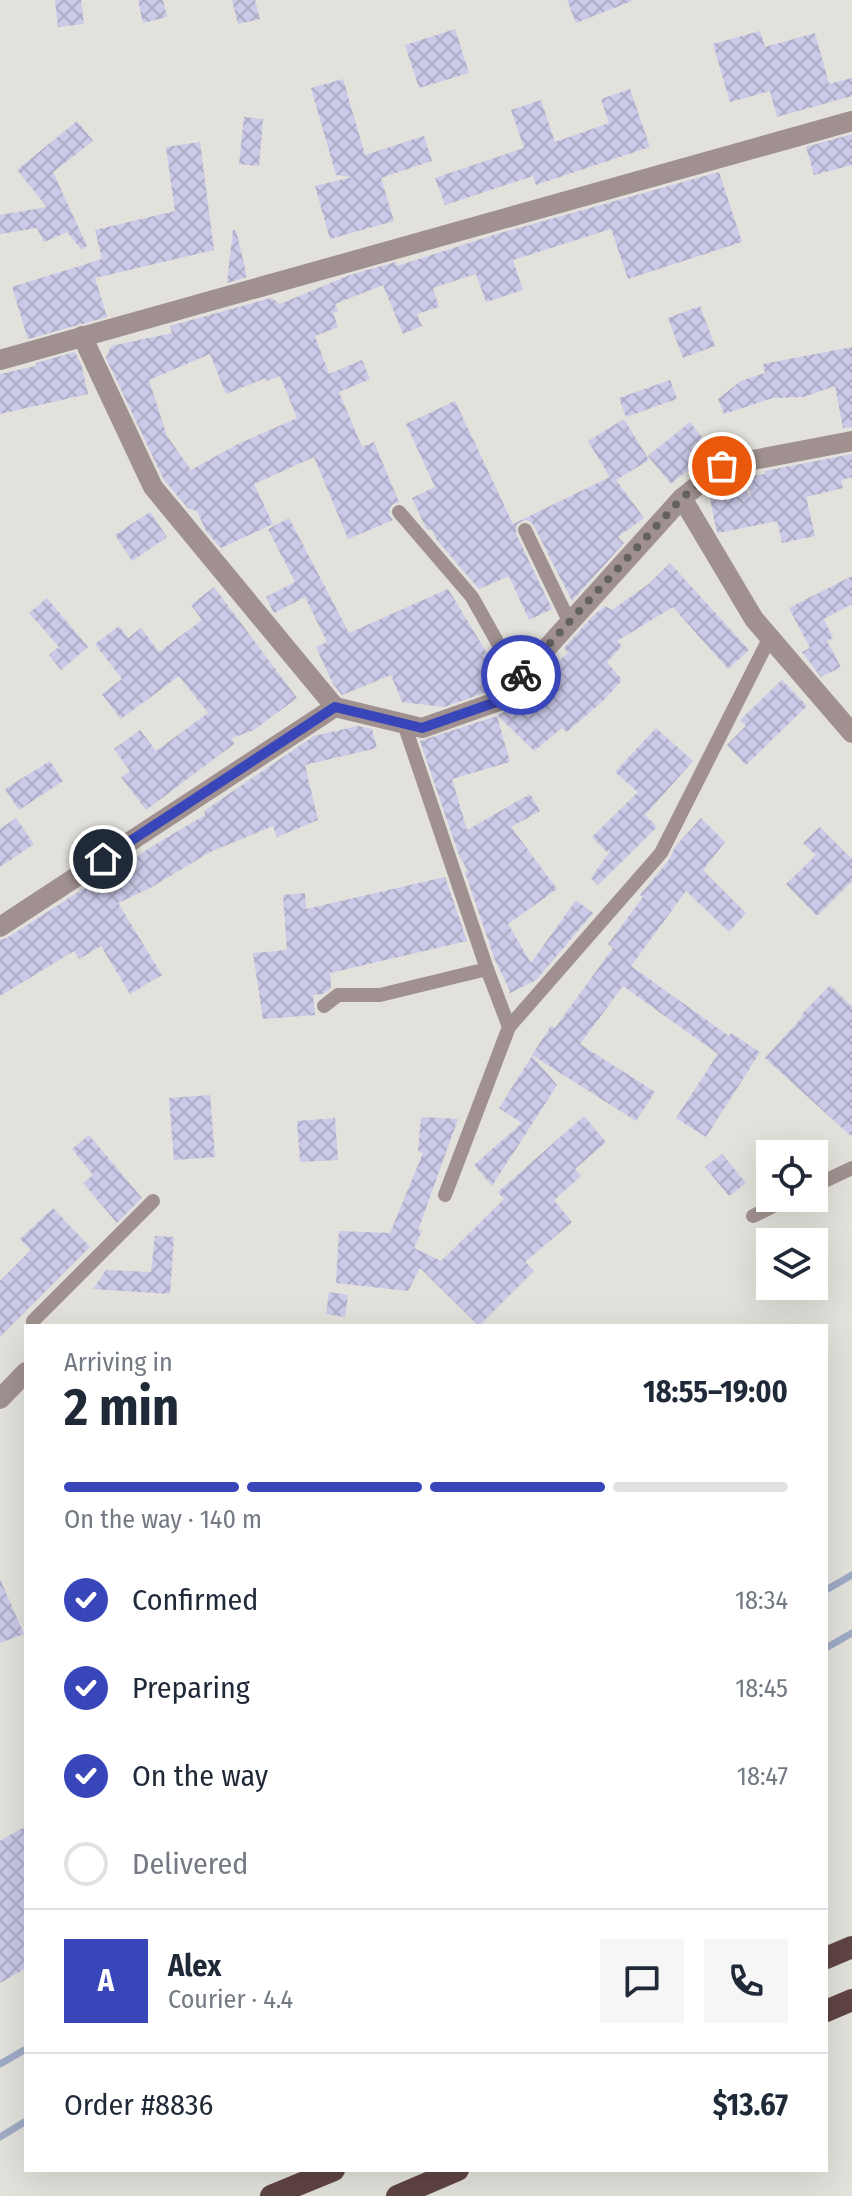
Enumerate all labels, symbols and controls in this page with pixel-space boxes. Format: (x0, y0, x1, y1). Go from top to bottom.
pin (688, 432, 756, 500)
icon: bag (700, 444, 744, 488)
courier (481, 635, 561, 715)
icon: bike (499, 653, 543, 697)
pin (69, 825, 137, 893)
icon: home (81, 837, 125, 881)
map controls (756, 1140, 828, 1300)
button: locate (756, 1140, 828, 1212)
button: layers (756, 1228, 828, 1300)
text: Arriving in (64, 1347, 173, 1378)
text: 18:55–19:00 (643, 1374, 788, 1410)
text: 2 min (64, 1376, 179, 1439)
text: On the way · 140 m (64, 1504, 262, 1535)
icon: check (64, 1578, 108, 1622)
text: Confirmed (132, 1582, 258, 1618)
text: 18:34 (735, 1585, 788, 1616)
icon: check (64, 1666, 108, 1710)
text: Preparing (132, 1670, 250, 1706)
text: 18:45 (735, 1673, 788, 1704)
icon: check (64, 1754, 108, 1798)
text: On the way (132, 1758, 268, 1794)
text: 18:47 (737, 1761, 788, 1792)
text: Delivered (132, 1846, 248, 1882)
button: chat (600, 1939, 684, 2023)
button: phone (704, 1939, 788, 2023)
text: Alex (168, 1948, 221, 1984)
text: A (98, 1963, 114, 1999)
text: Courier · 4.4 (168, 1984, 293, 2015)
text: Order #8836 (64, 2087, 213, 2123)
text: $13.67 (713, 2087, 788, 2123)

